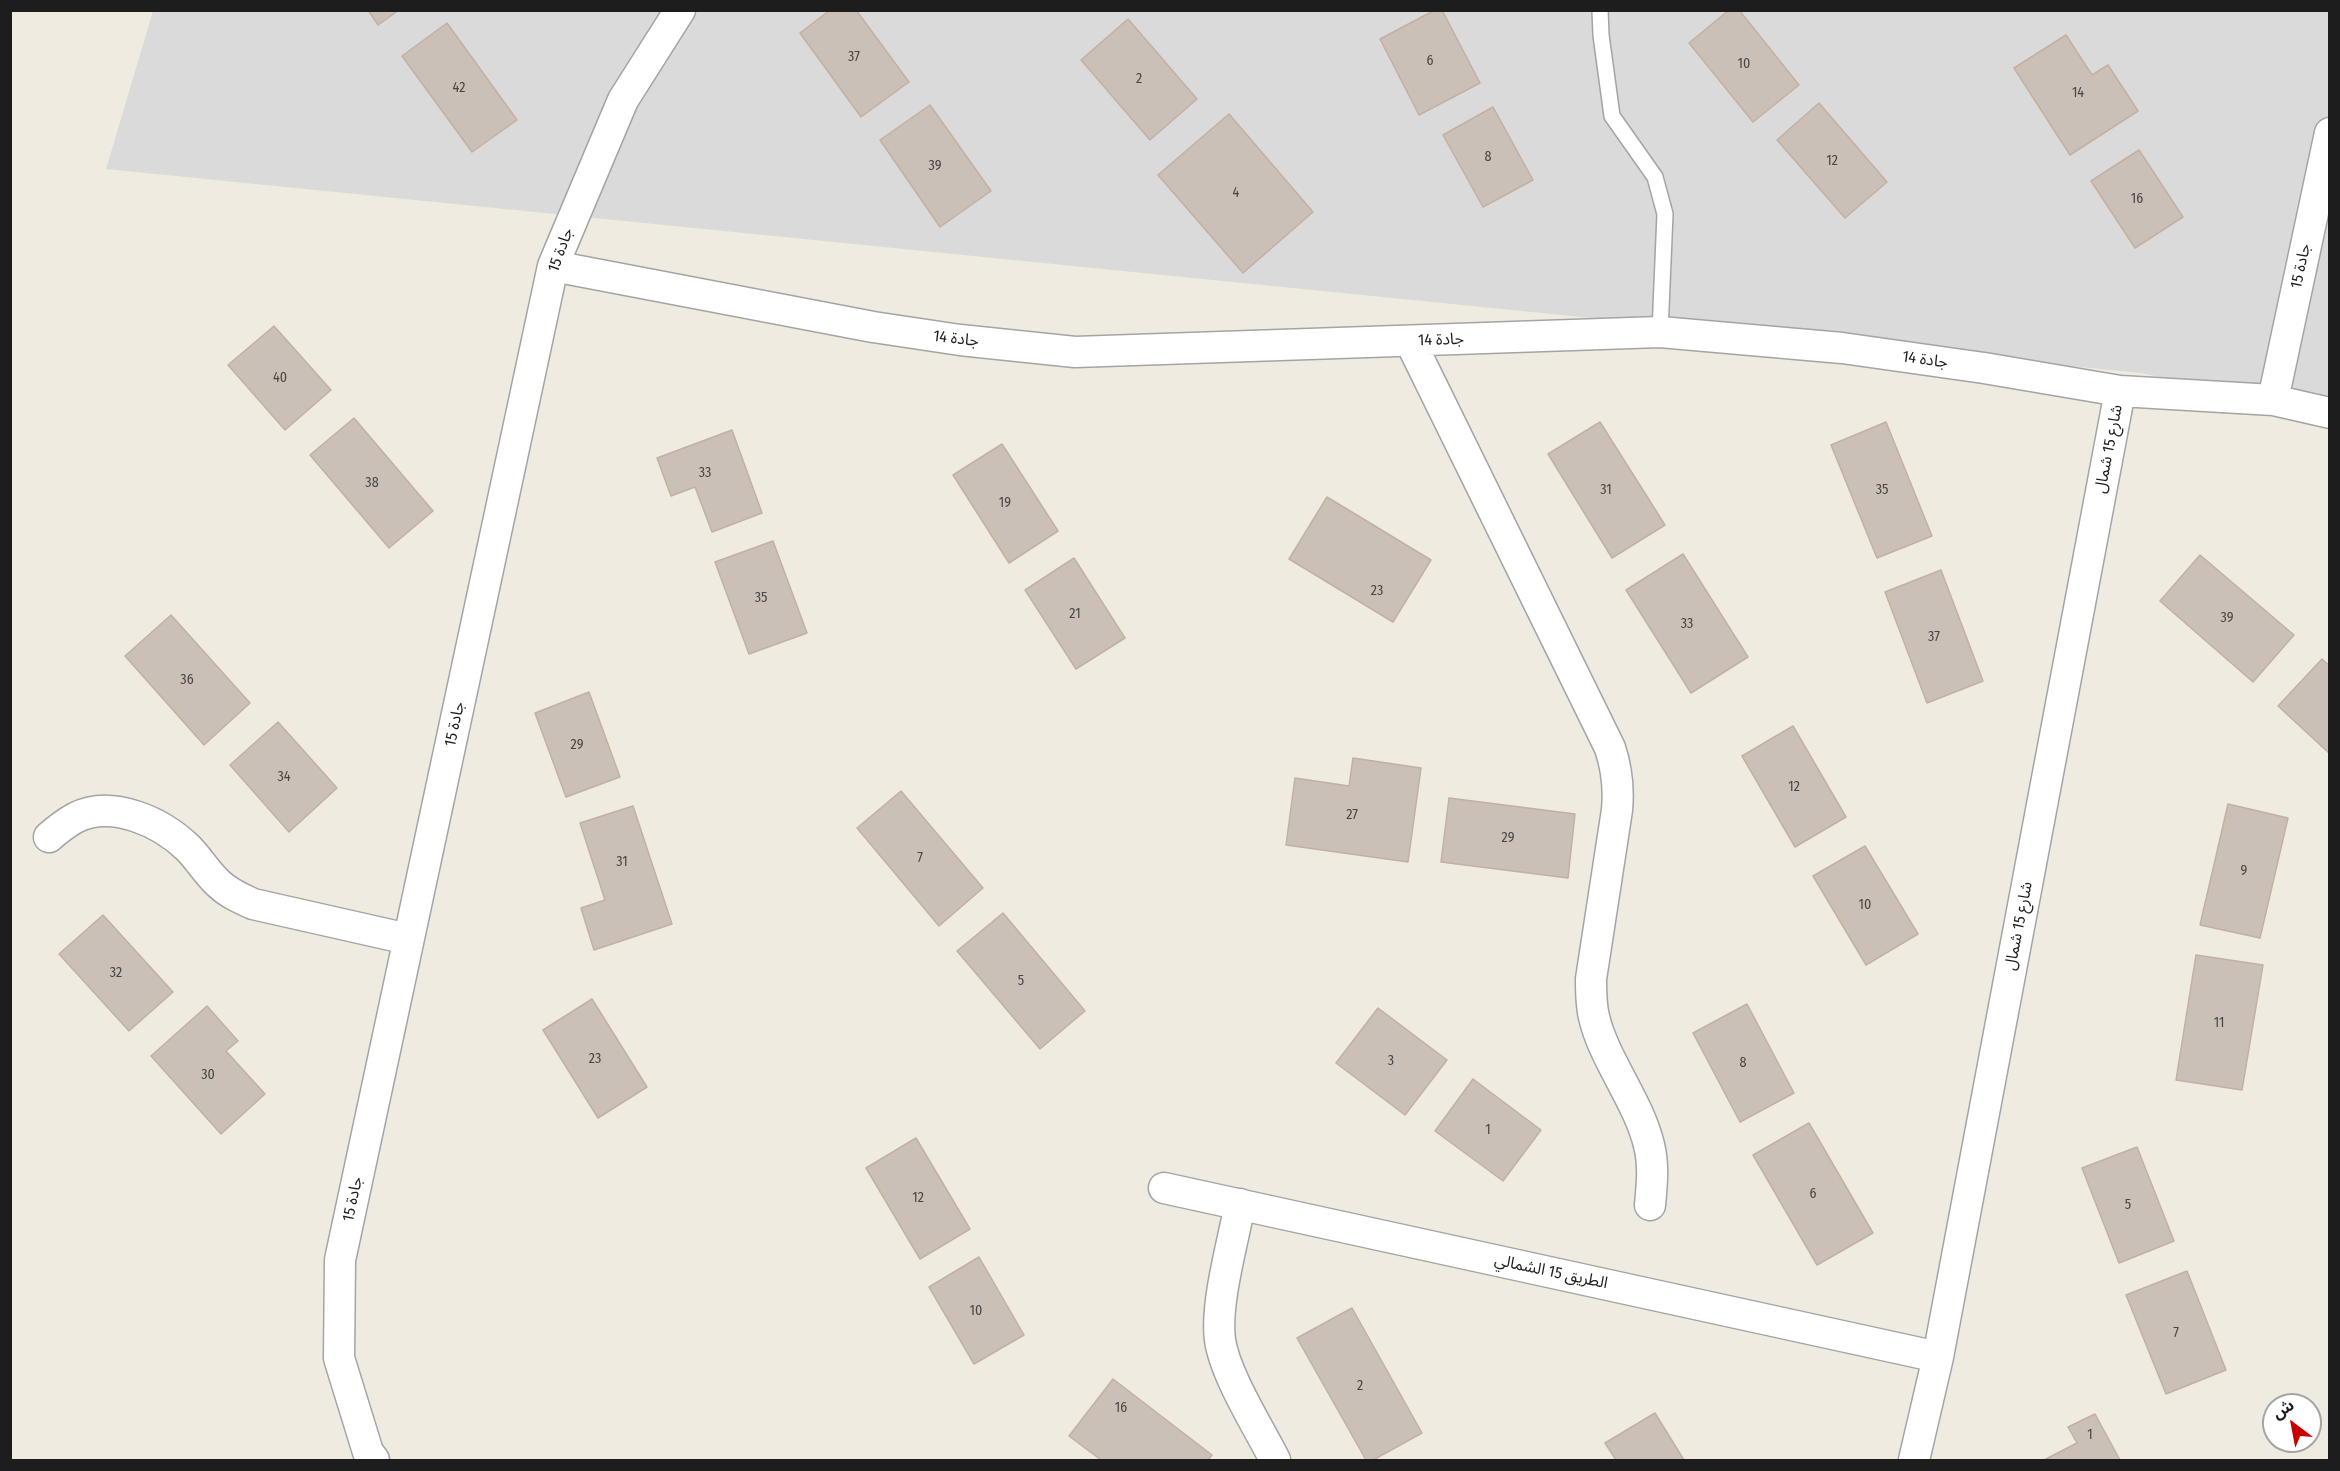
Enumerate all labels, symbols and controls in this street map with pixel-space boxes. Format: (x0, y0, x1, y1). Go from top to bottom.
house number: 37 (848, 49, 860, 65)
house number: 6 (1427, 53, 1433, 69)
house number: 10 (1738, 56, 1750, 72)
house number: 2 (1136, 71, 1142, 87)
house number: 42 (453, 80, 465, 96)
house number: 14 (2072, 85, 2084, 101)
house number: 8 (1485, 149, 1491, 165)
house number: 12 (1826, 153, 1838, 169)
house number: 39 (929, 158, 941, 174)
house number: 4 (1233, 185, 1239, 201)
house number: 16 (2131, 191, 2143, 207)
street label: جادة 15 (544, 225, 578, 275)
street label: جادة 15 (2287, 242, 2315, 290)
street label: جادة 14 (932, 327, 980, 351)
street label: جادة 14 (1418, 330, 1464, 350)
street label: جادة 14 (1901, 347, 1949, 373)
house number: 40 (273, 370, 287, 386)
street label: شارع 15 شمال (2091, 403, 2127, 495)
house number: 33 (699, 465, 711, 481)
house number: 38 (365, 475, 379, 491)
house number: 31 (1600, 482, 1612, 498)
house number: 35 (1876, 482, 1888, 498)
house number: 19 (999, 495, 1011, 511)
house number: 23 (1371, 583, 1383, 599)
house number: 35 (755, 590, 767, 606)
house number: 21 (1069, 606, 1081, 622)
house number: 39 (2221, 610, 2233, 626)
house number: 33 (1681, 616, 1693, 632)
house number: 37 (1928, 629, 1940, 645)
house number: 36 (180, 672, 194, 688)
street label: جادة 15 (441, 700, 469, 748)
house number: 29 (571, 737, 583, 753)
house number: 34 (277, 769, 291, 785)
house number: 12 (1788, 779, 1800, 795)
house number: 27 (1346, 807, 1358, 823)
house number: 29 (1502, 830, 1514, 846)
house number: 7 (917, 850, 923, 866)
house number: 31 (616, 854, 628, 870)
house number: 9 (2241, 863, 2247, 879)
street label: شارع 15 شمال (2001, 880, 2037, 972)
house number: 10 (1859, 897, 1871, 913)
house number: 32 (110, 965, 122, 981)
house number: 5 (1018, 973, 1024, 989)
house number: 11 (2214, 1015, 2224, 1031)
house number: 23 (589, 1051, 601, 1067)
house number: 3 (1388, 1053, 1394, 1069)
house number: 8 (1740, 1055, 1746, 1071)
house number: 30 (201, 1067, 215, 1083)
house number: 1 (1485, 1122, 1491, 1138)
street label: جادة 15 (339, 1175, 367, 1223)
house number: 6 (1810, 1186, 1816, 1202)
house number: 12 (912, 1190, 924, 1206)
house number: 5 (2125, 1197, 2131, 1213)
street label: الطريق 15 الشمالي (1493, 1251, 1609, 1293)
house number: 10 (970, 1303, 982, 1319)
house number: 7 (2173, 1325, 2179, 1341)
house number: 2 (1357, 1378, 1363, 1394)
north arrow (2262, 1393, 2322, 1453)
text: ش (2269, 1395, 2298, 1423)
house number: 16 (1115, 1400, 1127, 1416)
house number: 1 (2087, 1427, 2093, 1443)

